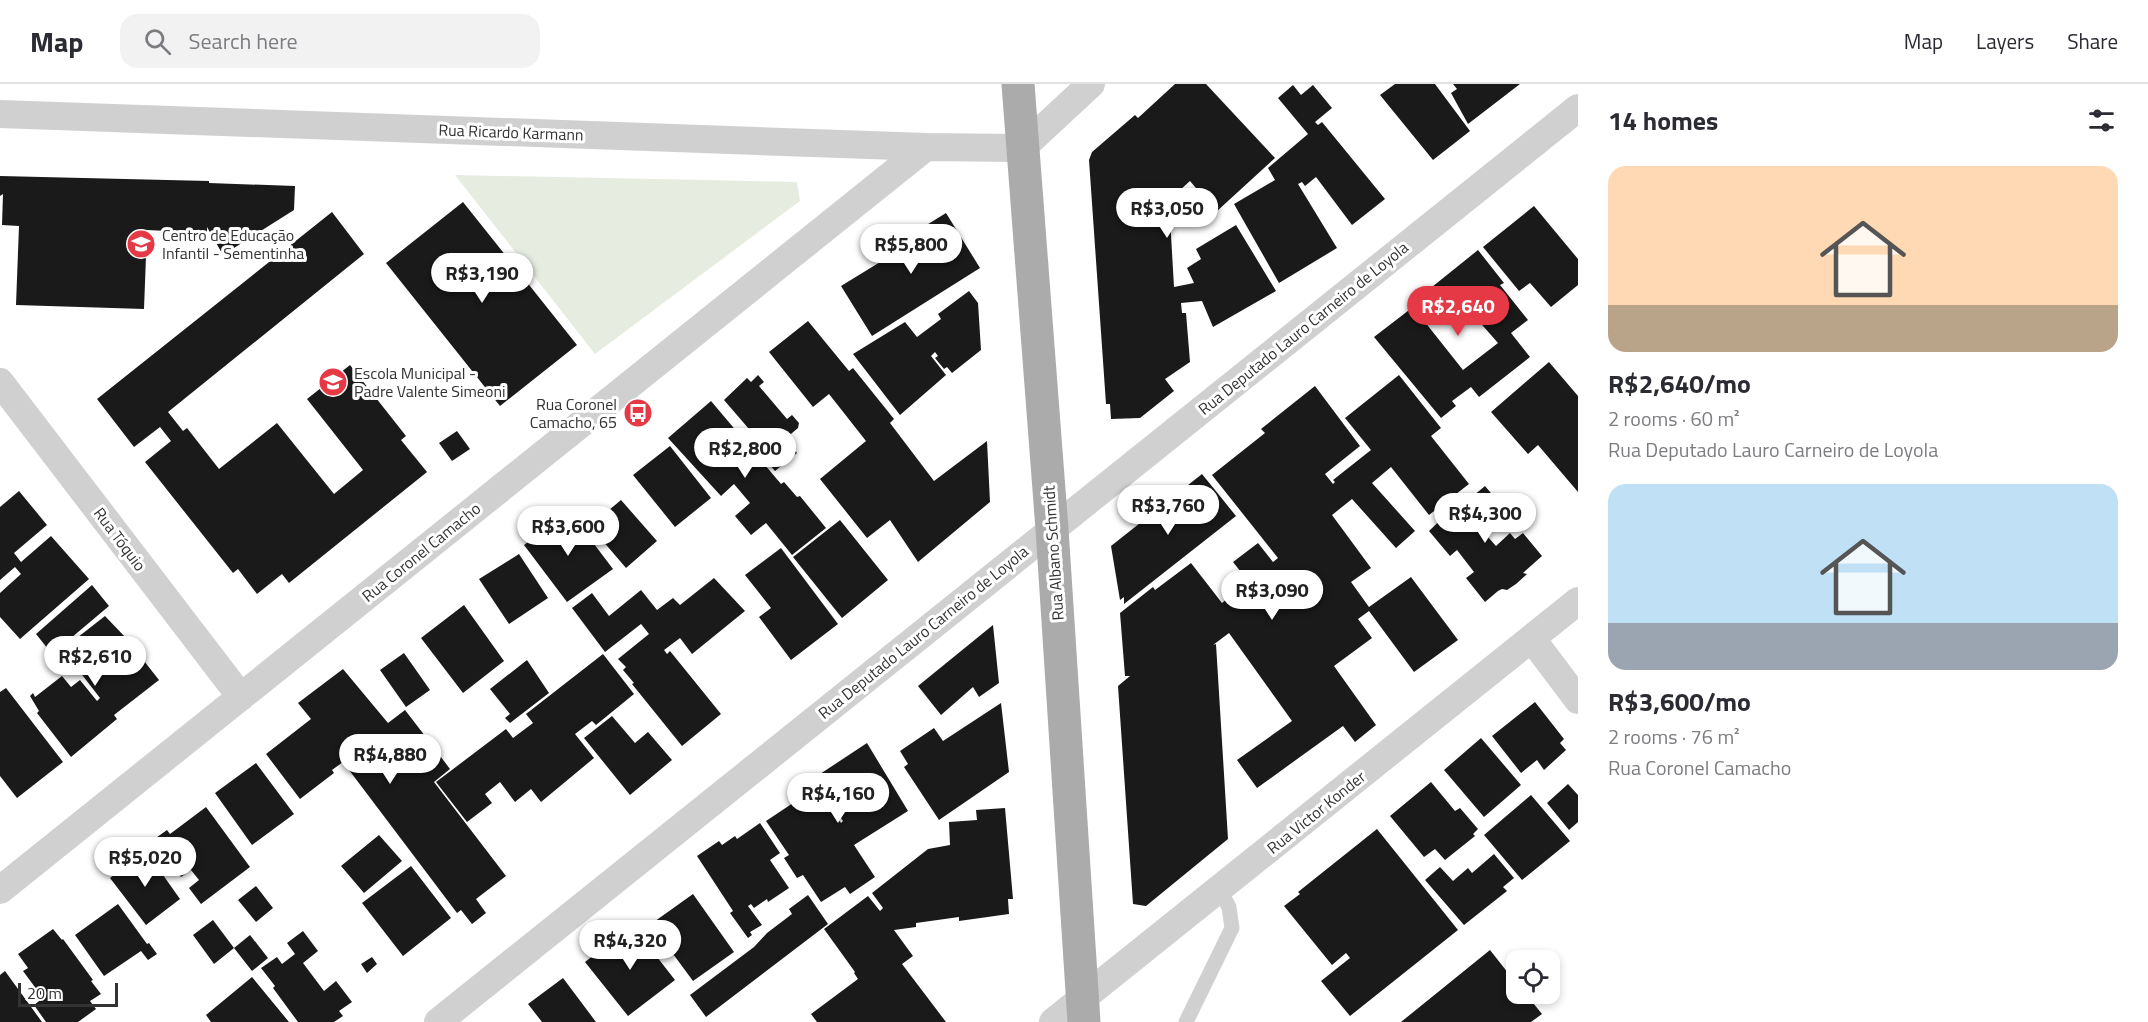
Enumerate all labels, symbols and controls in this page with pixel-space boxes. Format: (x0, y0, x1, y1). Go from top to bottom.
search box (120, 14, 540, 68)
text: Map (30, 20, 84, 63)
text: Search here (189, 24, 298, 58)
icon: search (141, 25, 174, 58)
text: Map (1904, 25, 1943, 57)
text: Layers (1976, 25, 2034, 57)
text: Share (2067, 25, 2118, 57)
text: 14 homes (1608, 101, 1718, 140)
icon: filters (2085, 104, 2118, 137)
street label: Rua Ricardo Karmann (438, 117, 584, 147)
pin: R$3,050 (1112, 188, 1222, 239)
text: R$3,050 (1130, 192, 1204, 223)
icon: home (1809, 205, 1917, 313)
place label: Centro de Educação Infantil - Sementinha (162, 223, 304, 265)
pin: R$5,800 (856, 224, 966, 275)
school or university icon: Centro de Educação Infantil - Sementinha (125, 228, 157, 260)
text: R$5,800 (874, 228, 948, 259)
street label: Rua Deputado Lauro Carneiro de Loyola (1193, 236, 1413, 420)
pin: R$3,190 (427, 253, 537, 304)
text: R$3,190 (445, 257, 519, 288)
pin: R$2,640 (1403, 286, 1513, 337)
text: R$2,640 (1421, 290, 1495, 321)
place label: Escola Municipal - Padre Valente Simeoni (354, 361, 505, 403)
text: R$2,640/mo (1608, 364, 1751, 403)
school or university icon: Escola Municipal - Padre Valente Simeoni (317, 366, 349, 398)
place label: Rua Coronel Camacho, 65 (530, 392, 617, 434)
bus stop icon: Rua Coronel Camacho, 65 (622, 397, 654, 429)
text: 2 rooms · 60 m² (1608, 403, 1740, 434)
pin: R$2,800 (690, 428, 800, 479)
text: R$2,800 (708, 432, 782, 463)
text: Rua Deputado Lauro Carneiro de Loyola (1608, 434, 1938, 465)
street label: Rua Albano Schmidt (1036, 484, 1070, 621)
pin: R$3,760 (1113, 485, 1223, 536)
text: R$3,760 (1131, 489, 1205, 520)
pin: R$4,300 (1430, 493, 1540, 544)
street label: Rua Coronel Camacho (356, 497, 486, 607)
text: R$4,300 (1448, 497, 1522, 528)
street label: Rua Tóquio (88, 502, 152, 576)
pin: R$3,600 (513, 506, 623, 557)
text: R$3,600 (531, 510, 605, 541)
icon: home (1809, 523, 1917, 631)
street label: Rua Deputado Lauro Carneiro de Loyola (813, 540, 1033, 724)
pin: R$3,090 (1217, 570, 1327, 621)
text: R$3,090 (1235, 574, 1309, 605)
pin: R$2,610 (40, 636, 150, 687)
text: R$2,610 (58, 640, 132, 671)
text: R$3,600/mo (1608, 682, 1751, 721)
text: 2 rooms · 76 m² (1608, 721, 1740, 752)
pin: R$4,880 (335, 734, 445, 785)
text: R$4,880 (353, 738, 427, 769)
text: Rua Coronel Camacho (1608, 752, 1791, 783)
street label: Rua Victor Konder (1262, 764, 1371, 859)
pin: R$4,160 (783, 773, 893, 824)
text: R$4,160 (801, 777, 875, 808)
pin: R$5,020 (90, 837, 200, 888)
text: R$5,020 (108, 841, 182, 872)
pin: R$4,320 (575, 920, 685, 971)
text: R$4,320 (593, 924, 667, 955)
map controls (1506, 950, 1560, 1004)
button: locate (1506, 950, 1560, 1004)
scale bar (18, 980, 118, 1008)
text: 20 m (27, 981, 62, 1005)

